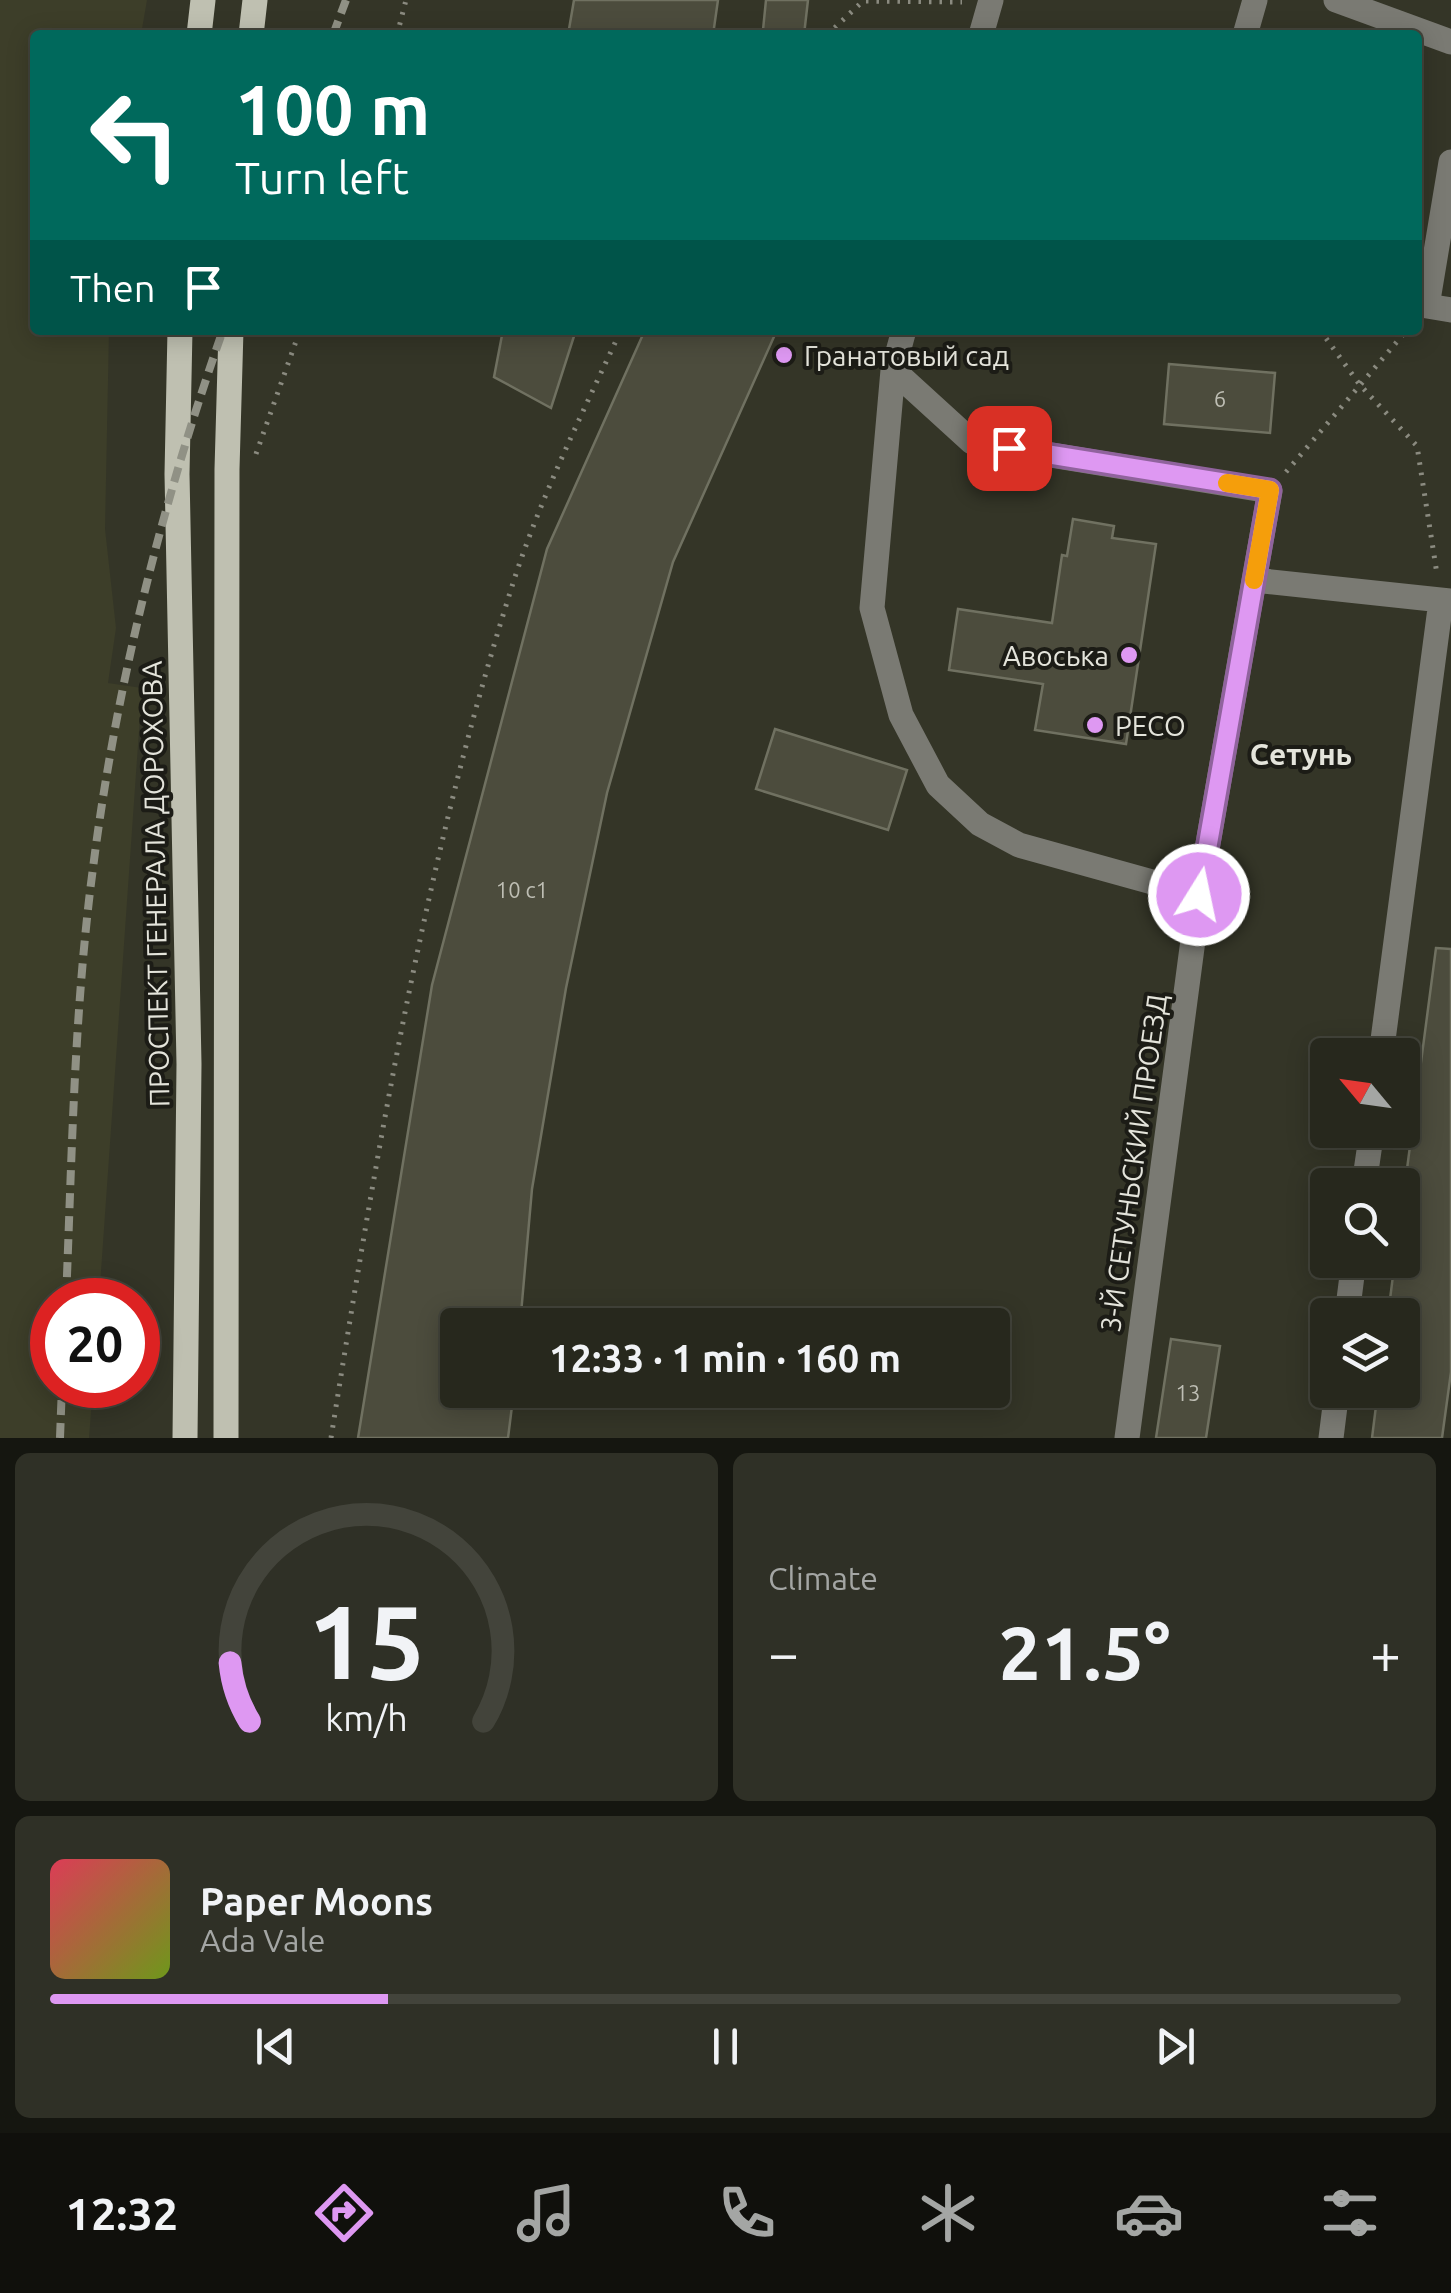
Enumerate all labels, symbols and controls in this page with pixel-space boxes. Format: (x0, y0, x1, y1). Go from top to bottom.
icon: left (70, 70, 200, 200)
text: 100 m (235, 70, 430, 148)
text: Turn left (235, 152, 409, 203)
icon: arrive (176, 260, 231, 315)
text: Then (70, 267, 156, 309)
place label: Гранатовый сад (804, 340, 1009, 371)
marker: Гранатовый сад (773, 344, 795, 366)
house number: 6 (1214, 386, 1226, 411)
pin (967, 406, 1052, 491)
icon: arrive (982, 421, 1037, 476)
place label: Авоська (1003, 640, 1109, 671)
marker: Авоська (1118, 644, 1140, 666)
street label: ПРОСПЕКТ ГЕНЕРАЛА ДОРОХОВА (136, 661, 174, 1107)
place label: РЕСО (1115, 710, 1186, 741)
marker: РЕСО (1084, 714, 1106, 736)
district label: Сетунь (1250, 737, 1352, 771)
position arrow (1147, 843, 1251, 947)
house number: 10 с1 (496, 877, 548, 902)
street label: 3-Й СЕТУНЬСКИЙ ПРОЕЗД (1094, 992, 1172, 1334)
north arrow (1310, 1038, 1420, 1148)
map controls (1310, 1038, 1420, 1408)
button: search (1310, 1168, 1420, 1278)
speed limit sign: 20 (30, 1278, 160, 1408)
button: layers (1310, 1298, 1420, 1408)
text: 12:33 · 1 min · 160 m (549, 1337, 901, 1379)
house number: 13 (1176, 1380, 1200, 1405)
text: Climate (768, 1560, 878, 1596)
text: 15 (308, 1582, 425, 1699)
text: 21.5° (999, 1610, 1170, 1694)
text: − (768, 1622, 799, 1683)
text: + (1370, 1622, 1401, 1683)
text: km/h (325, 1698, 408, 1738)
text: Paper Moons (200, 1880, 433, 1922)
text: Ada Vale (200, 1922, 326, 1958)
icon: previous (248, 2019, 303, 2074)
icon: pause (698, 2019, 753, 2074)
icon: next (1148, 2019, 1203, 2074)
icon: directions (309, 2178, 379, 2248)
icon: music (511, 2178, 581, 2248)
icon: phone (712, 2178, 782, 2248)
icon: climate (913, 2178, 983, 2248)
icon: car (1114, 2178, 1184, 2248)
icon: filters (1315, 2178, 1385, 2248)
text: 12:32 (66, 2188, 178, 2239)

